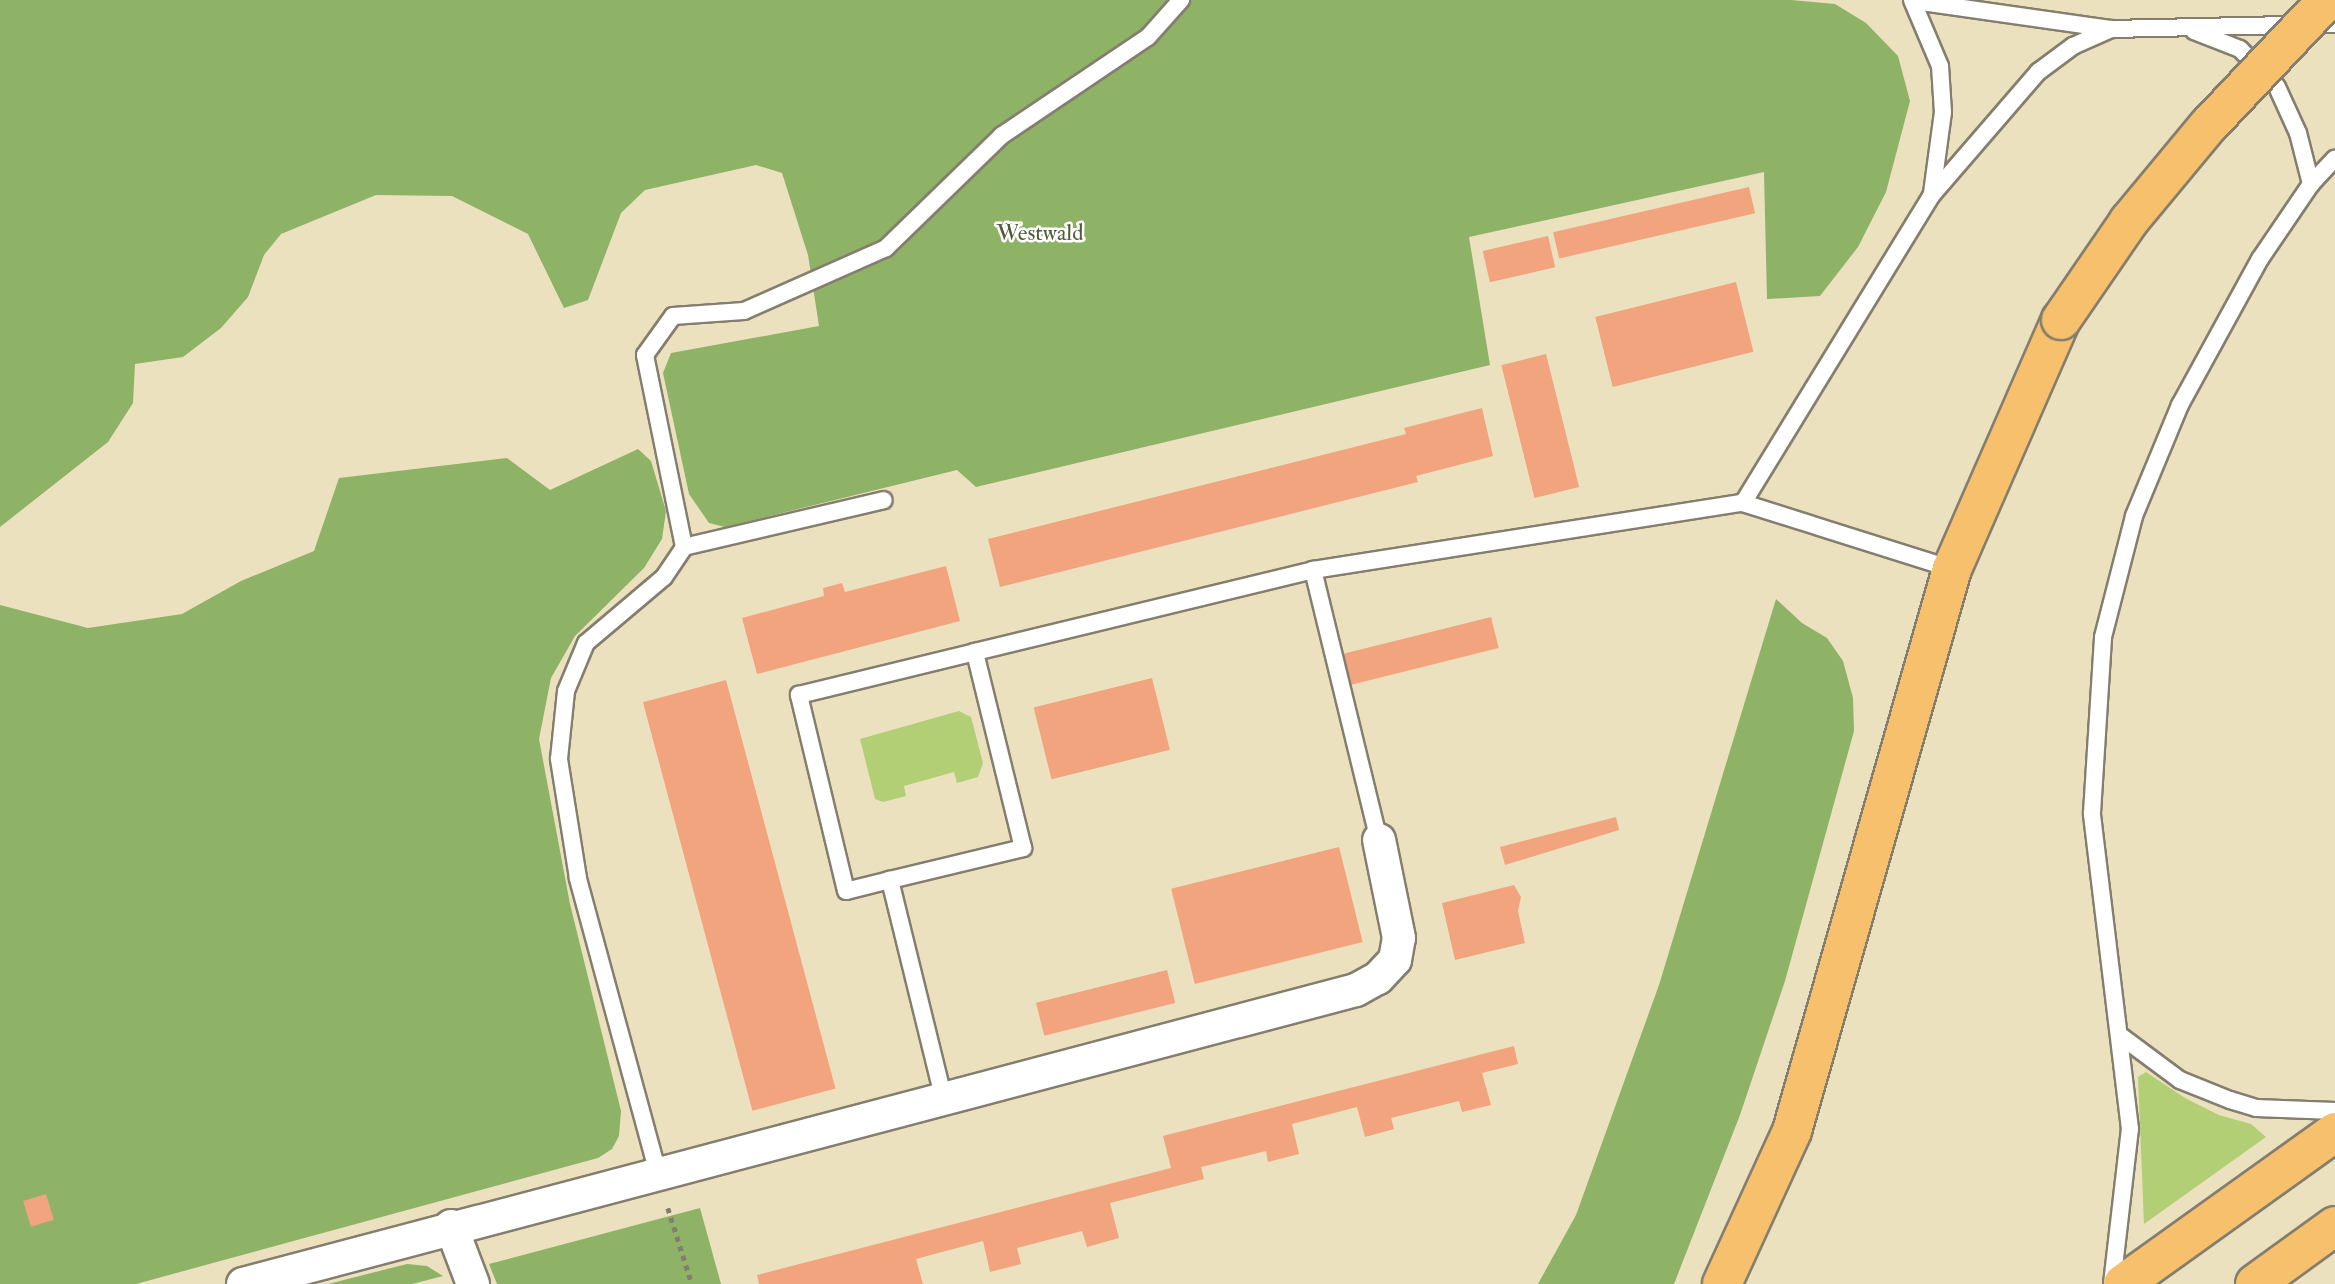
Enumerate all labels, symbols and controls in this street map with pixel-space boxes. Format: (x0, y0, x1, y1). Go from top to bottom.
park label: Westwald (997, 219, 1083, 247)

